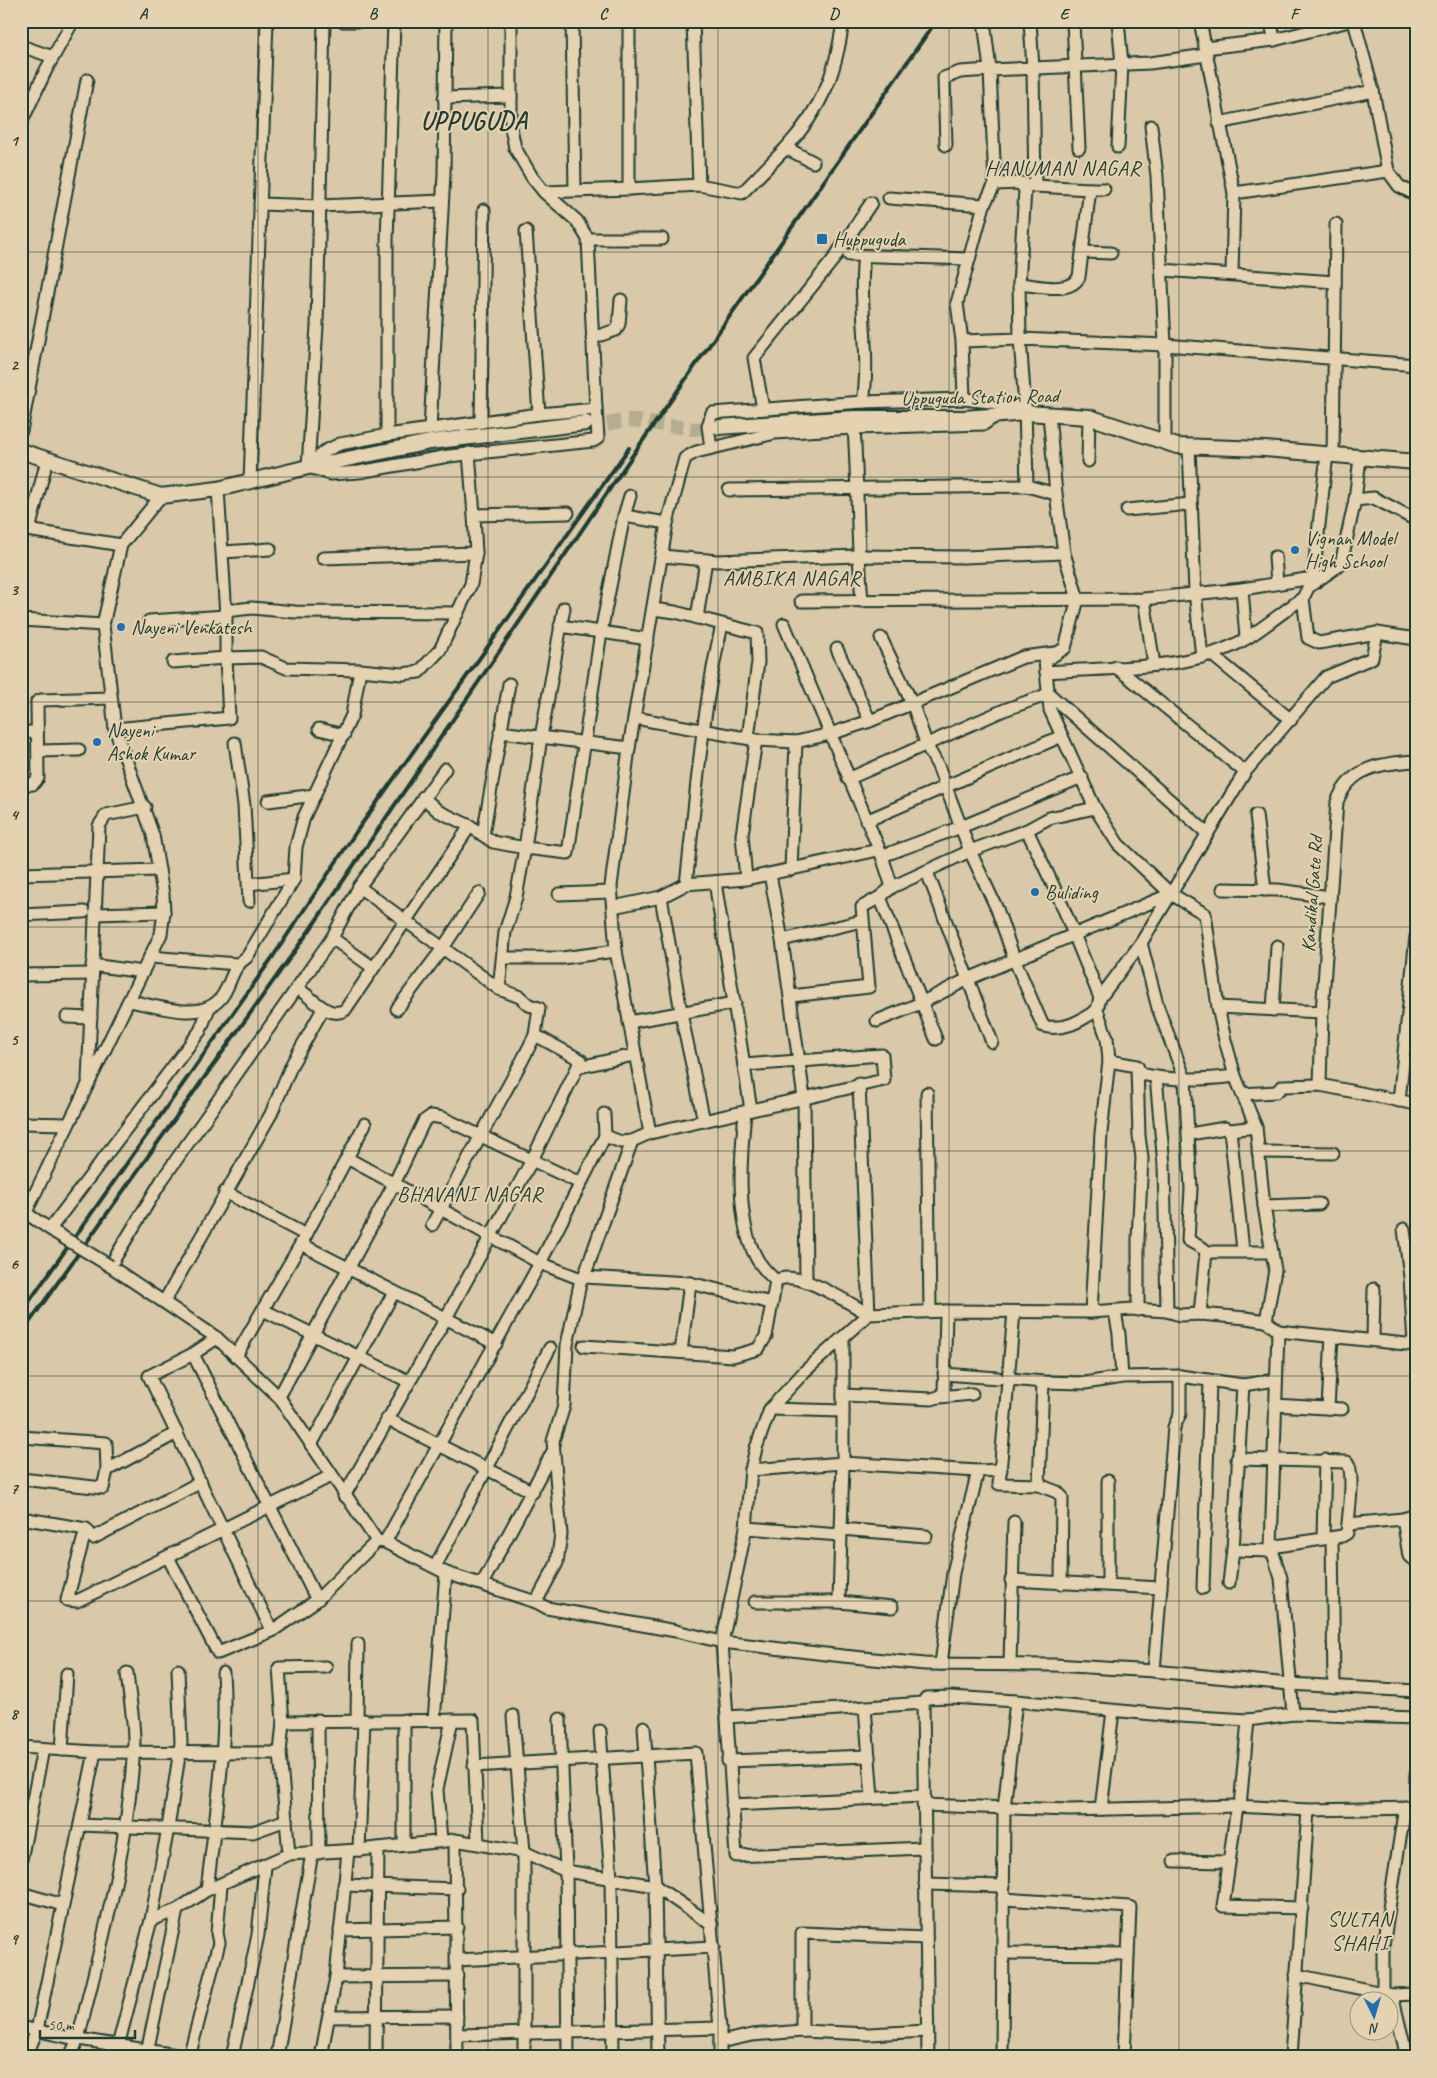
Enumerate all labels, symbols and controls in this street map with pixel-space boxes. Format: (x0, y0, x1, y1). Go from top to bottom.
text: A (139, 4, 149, 24)
text: B (369, 4, 379, 24)
text: C (599, 4, 609, 24)
text: D (829, 4, 840, 24)
text: E (1060, 4, 1071, 24)
text: F (1290, 4, 1301, 24)
district label: UPPUGUDA (421, 105, 529, 137)
text: 1 (10, 131, 19, 151)
district label: HANUMAN NAGAR (985, 155, 1143, 181)
place label: Huppuguda (833, 227, 907, 252)
marker: Huppuguda (815, 232, 829, 246)
text: 2 (10, 355, 19, 375)
street label: Uppuguda Station Road (901, 383, 1062, 411)
place label: Vignan Model High School (1305, 526, 1399, 574)
marker: Vignan Model High School (1289, 544, 1301, 556)
district label: AMBIKA NAGAR (723, 565, 863, 591)
text: 3 (10, 580, 19, 600)
place label: Nayeni Venkatesh (131, 615, 253, 640)
marker: Nayeni Venkatesh (115, 621, 127, 633)
place label: Nayeni Ashok Kumar (107, 718, 197, 766)
marker: Nayeni Ashok Kumar (91, 736, 103, 748)
text: 4 (10, 805, 19, 825)
street label: Kandikal Gate Rd (1295, 832, 1329, 953)
place label: Buliding (1045, 880, 1099, 905)
marker: Buliding (1029, 886, 1041, 898)
text: 5 (11, 1030, 20, 1050)
district label: BHAVANI NAGAR (397, 1181, 545, 1207)
text: 6 (10, 1254, 19, 1274)
text: 7 (10, 1479, 19, 1499)
text: 8 (10, 1704, 19, 1724)
district label: SULTAN SHAHI (1327, 1906, 1395, 1956)
text: 9 (10, 1929, 19, 1949)
north arrow (1350, 1990, 1400, 2040)
scale bar (40, 2008, 135, 2040)
text: 50 m (48, 2016, 75, 2035)
text: N (1368, 2020, 1380, 2038)

